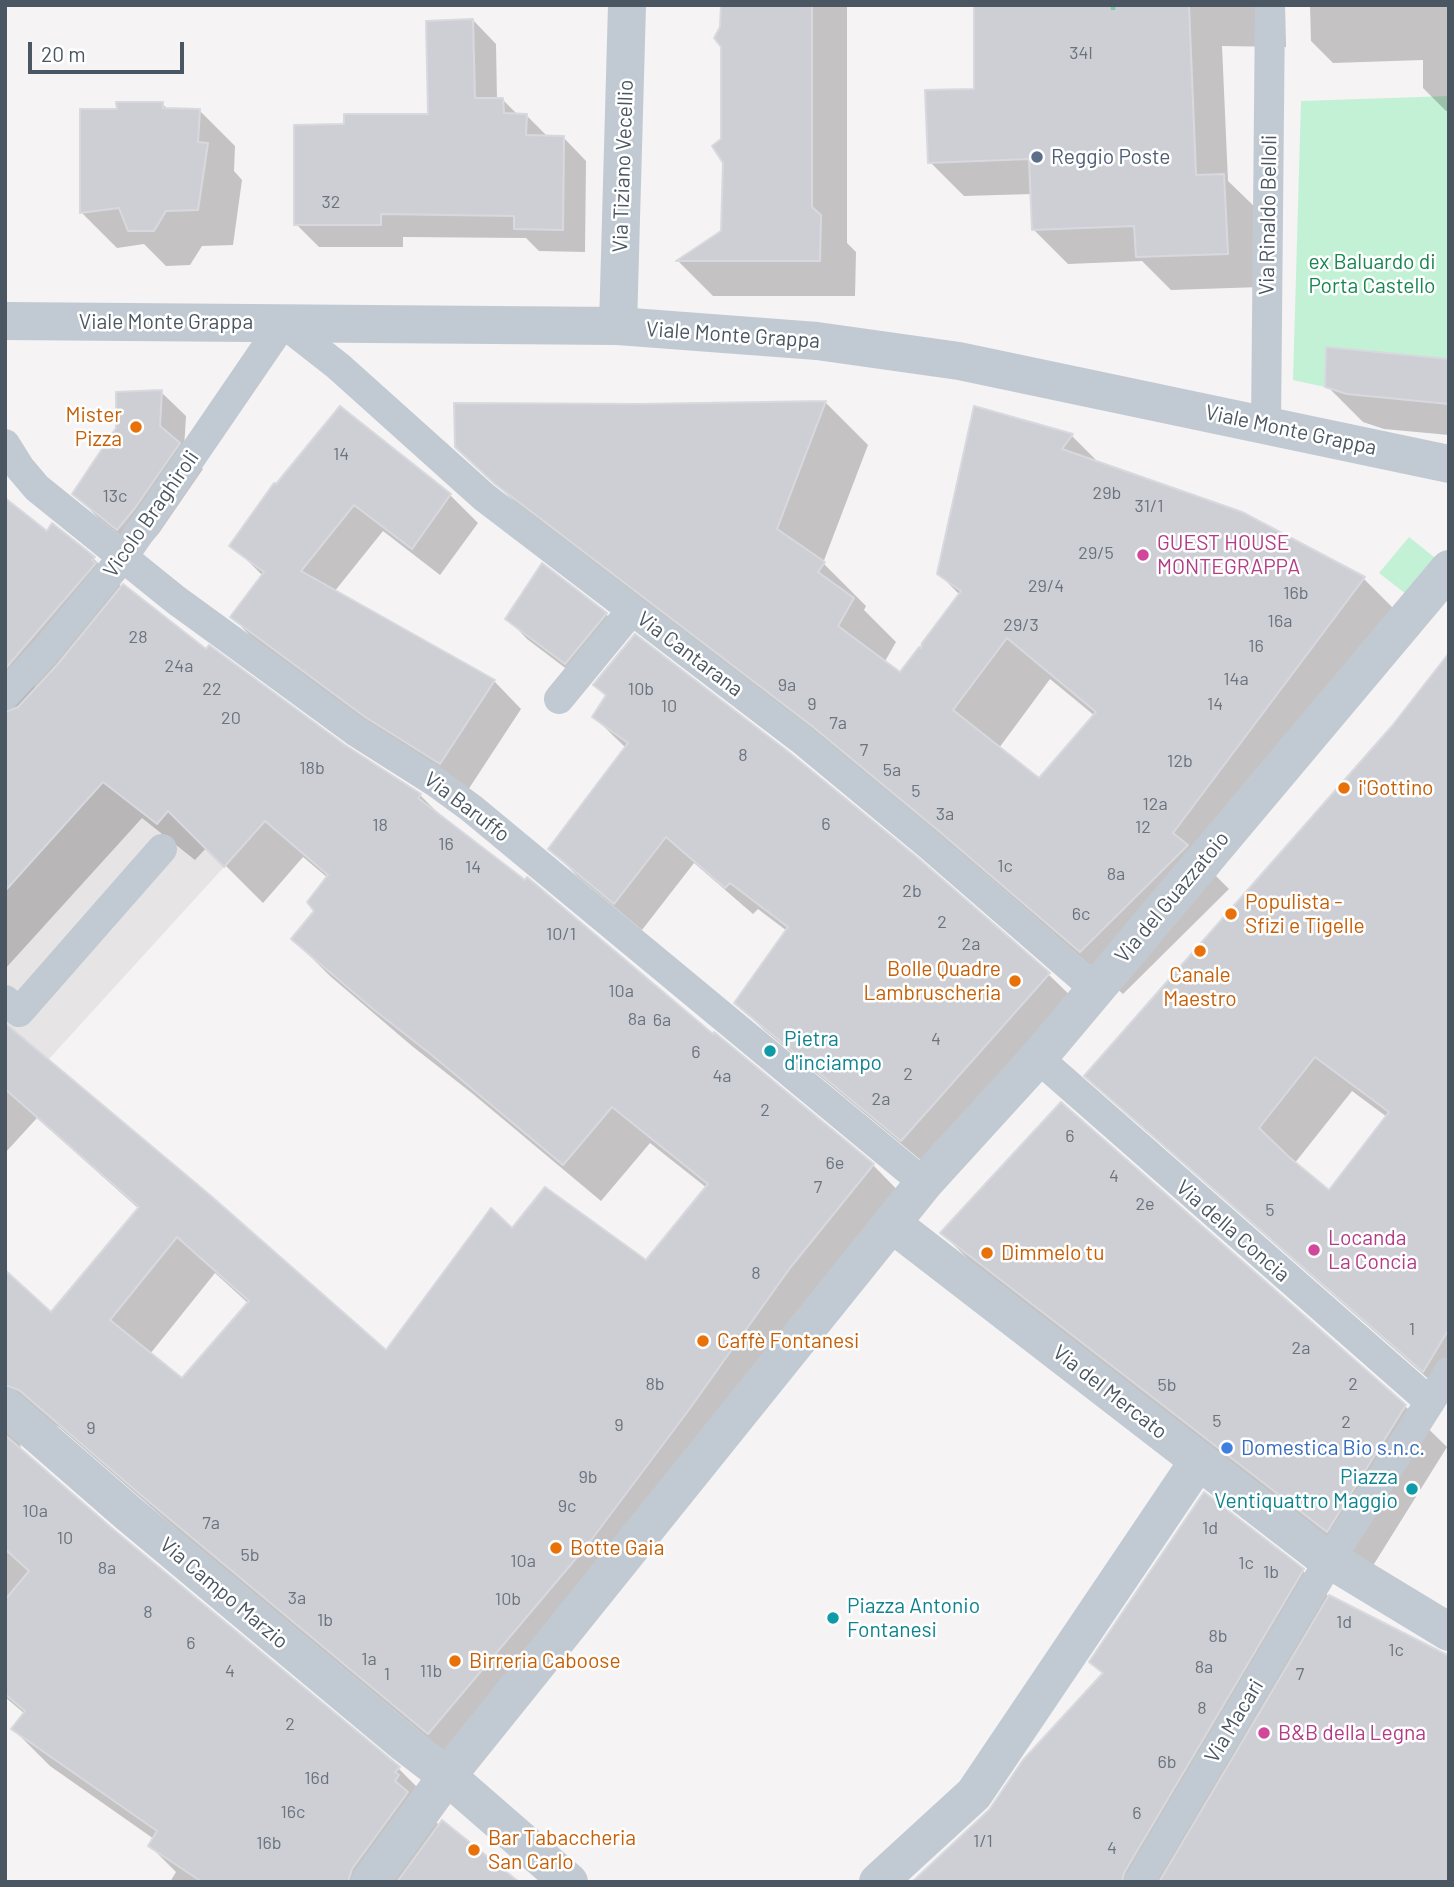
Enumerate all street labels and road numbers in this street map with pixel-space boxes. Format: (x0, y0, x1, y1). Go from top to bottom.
street label: Via Tiziano Vecellio (607, 79, 639, 253)
street label: Via Rinaldo Belloli (1254, 135, 1282, 295)
street label: Viale Monte Grappa (79, 309, 253, 335)
street label: Viale Monte Grappa (645, 316, 821, 354)
street label: Viale Monte Grappa (1203, 400, 1379, 460)
street label: Vicolo Braghiroli (98, 446, 204, 582)
street label: Via Cantarana (632, 606, 748, 702)
street label: Via Baruffo (419, 767, 515, 847)
street label: Via del Guazzatoio (1110, 826, 1234, 968)
street label: Via della Concia (1171, 1175, 1295, 1287)
street label: Via del Mercato (1048, 1339, 1172, 1445)
street label: Via Campo Marzio (155, 1532, 293, 1654)
street label: Via Macari (1199, 1675, 1269, 1767)

